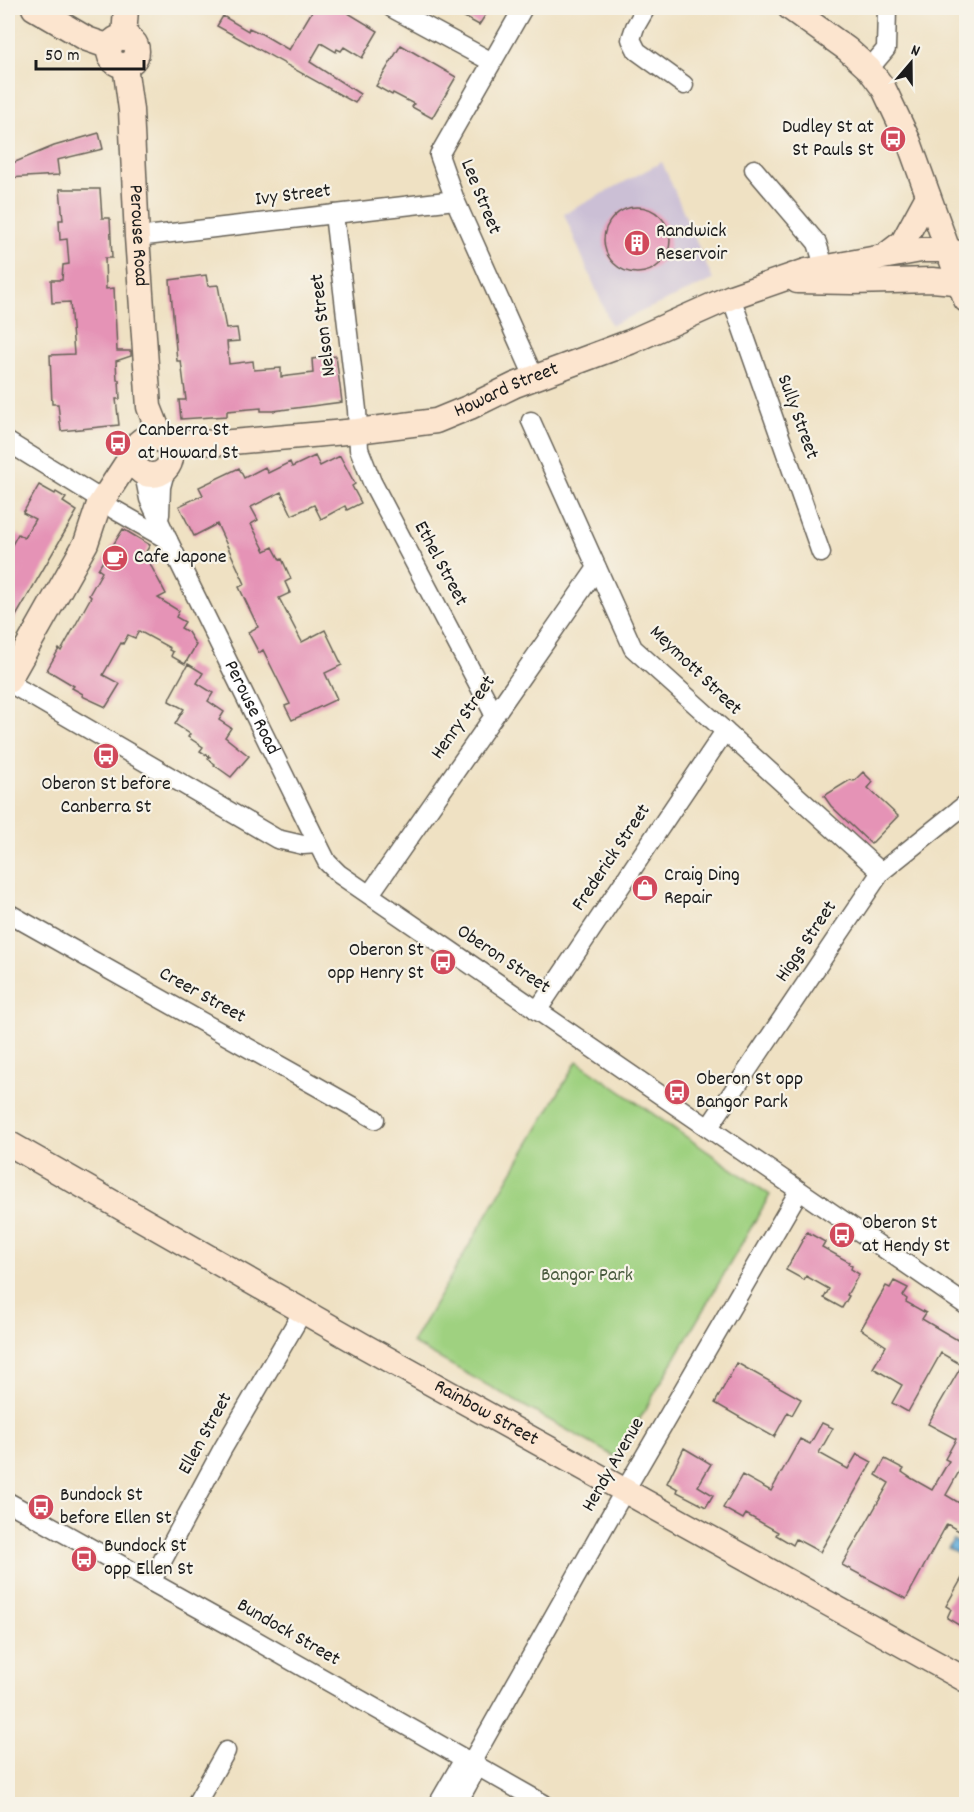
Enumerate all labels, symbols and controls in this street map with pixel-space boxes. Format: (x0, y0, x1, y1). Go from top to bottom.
scale bar (36, 33, 144, 71)
north arrow (881, 33, 941, 93)
text: N (908, 39, 923, 63)
text: 50 m (45, 44, 80, 69)
place label: Dudley St at St Pauls St (782, 114, 874, 165)
bus stop icon: Dudley St at St Pauls St (878, 124, 908, 154)
street label: Lee Street (452, 155, 508, 239)
street label: Ivy Street (254, 177, 332, 215)
street label: Perouse Road (121, 184, 154, 287)
place label: Randwick Reservoir (656, 218, 728, 269)
building icon: Randwick Reservoir (622, 228, 652, 258)
street label: Nelson Street (304, 272, 344, 378)
street label: Howard Street (450, 356, 563, 426)
street label: Sully Street (769, 371, 825, 463)
place label: Canberra St at Howard St (138, 417, 238, 468)
bus stop icon: Canberra St at Howard St (103, 428, 133, 458)
street label: Ethel Street (406, 517, 474, 611)
cafe icon: Cafe Japone (100, 543, 130, 573)
place label: Cafe Japone (134, 544, 227, 572)
street label: Meymott Street (642, 620, 748, 722)
street label: Perouse Road (216, 656, 286, 760)
street label: Henry Street (425, 670, 503, 766)
bus stop icon: Oberon St before Canberra St (91, 741, 121, 771)
place label: Oberon St before Canberra St (41, 771, 171, 822)
street label: Frederick Street (566, 799, 658, 917)
place label: Craig Ding Repair (664, 862, 740, 913)
shop icon: Craig Ding Repair (630, 873, 660, 903)
street label: Higgs Street (769, 896, 845, 988)
street label: Oberon Street (451, 918, 555, 1002)
place label: Oberon St opp Henry St (328, 937, 424, 988)
bus stop icon: Oberon St opp Henry St (428, 947, 458, 977)
street label: Creer Street (153, 961, 251, 1031)
place label: Oberon St opp Bangor Park (696, 1066, 803, 1117)
bus stop icon: Oberon St opp Bangor Park (662, 1077, 692, 1107)
place label: Oberon St at Hendy St (862, 1210, 950, 1261)
bus stop icon: Oberon St at Hendy St (827, 1220, 857, 1250)
park label: Bangor Park (541, 1262, 633, 1290)
street label: Rainbow Street (428, 1373, 543, 1454)
street label: Ellen Street (172, 1388, 240, 1480)
street label: Hendy Avenue (576, 1412, 652, 1517)
place label: Bundock St before Ellen St (60, 1482, 172, 1533)
bus stop icon: Bundock St before Ellen St (26, 1492, 56, 1522)
place label: Bundock St opp Ellen St (104, 1533, 193, 1584)
bus stop icon: Bundock St opp Ellen St (69, 1544, 99, 1574)
street label: Bundock Street (231, 1592, 345, 1674)

